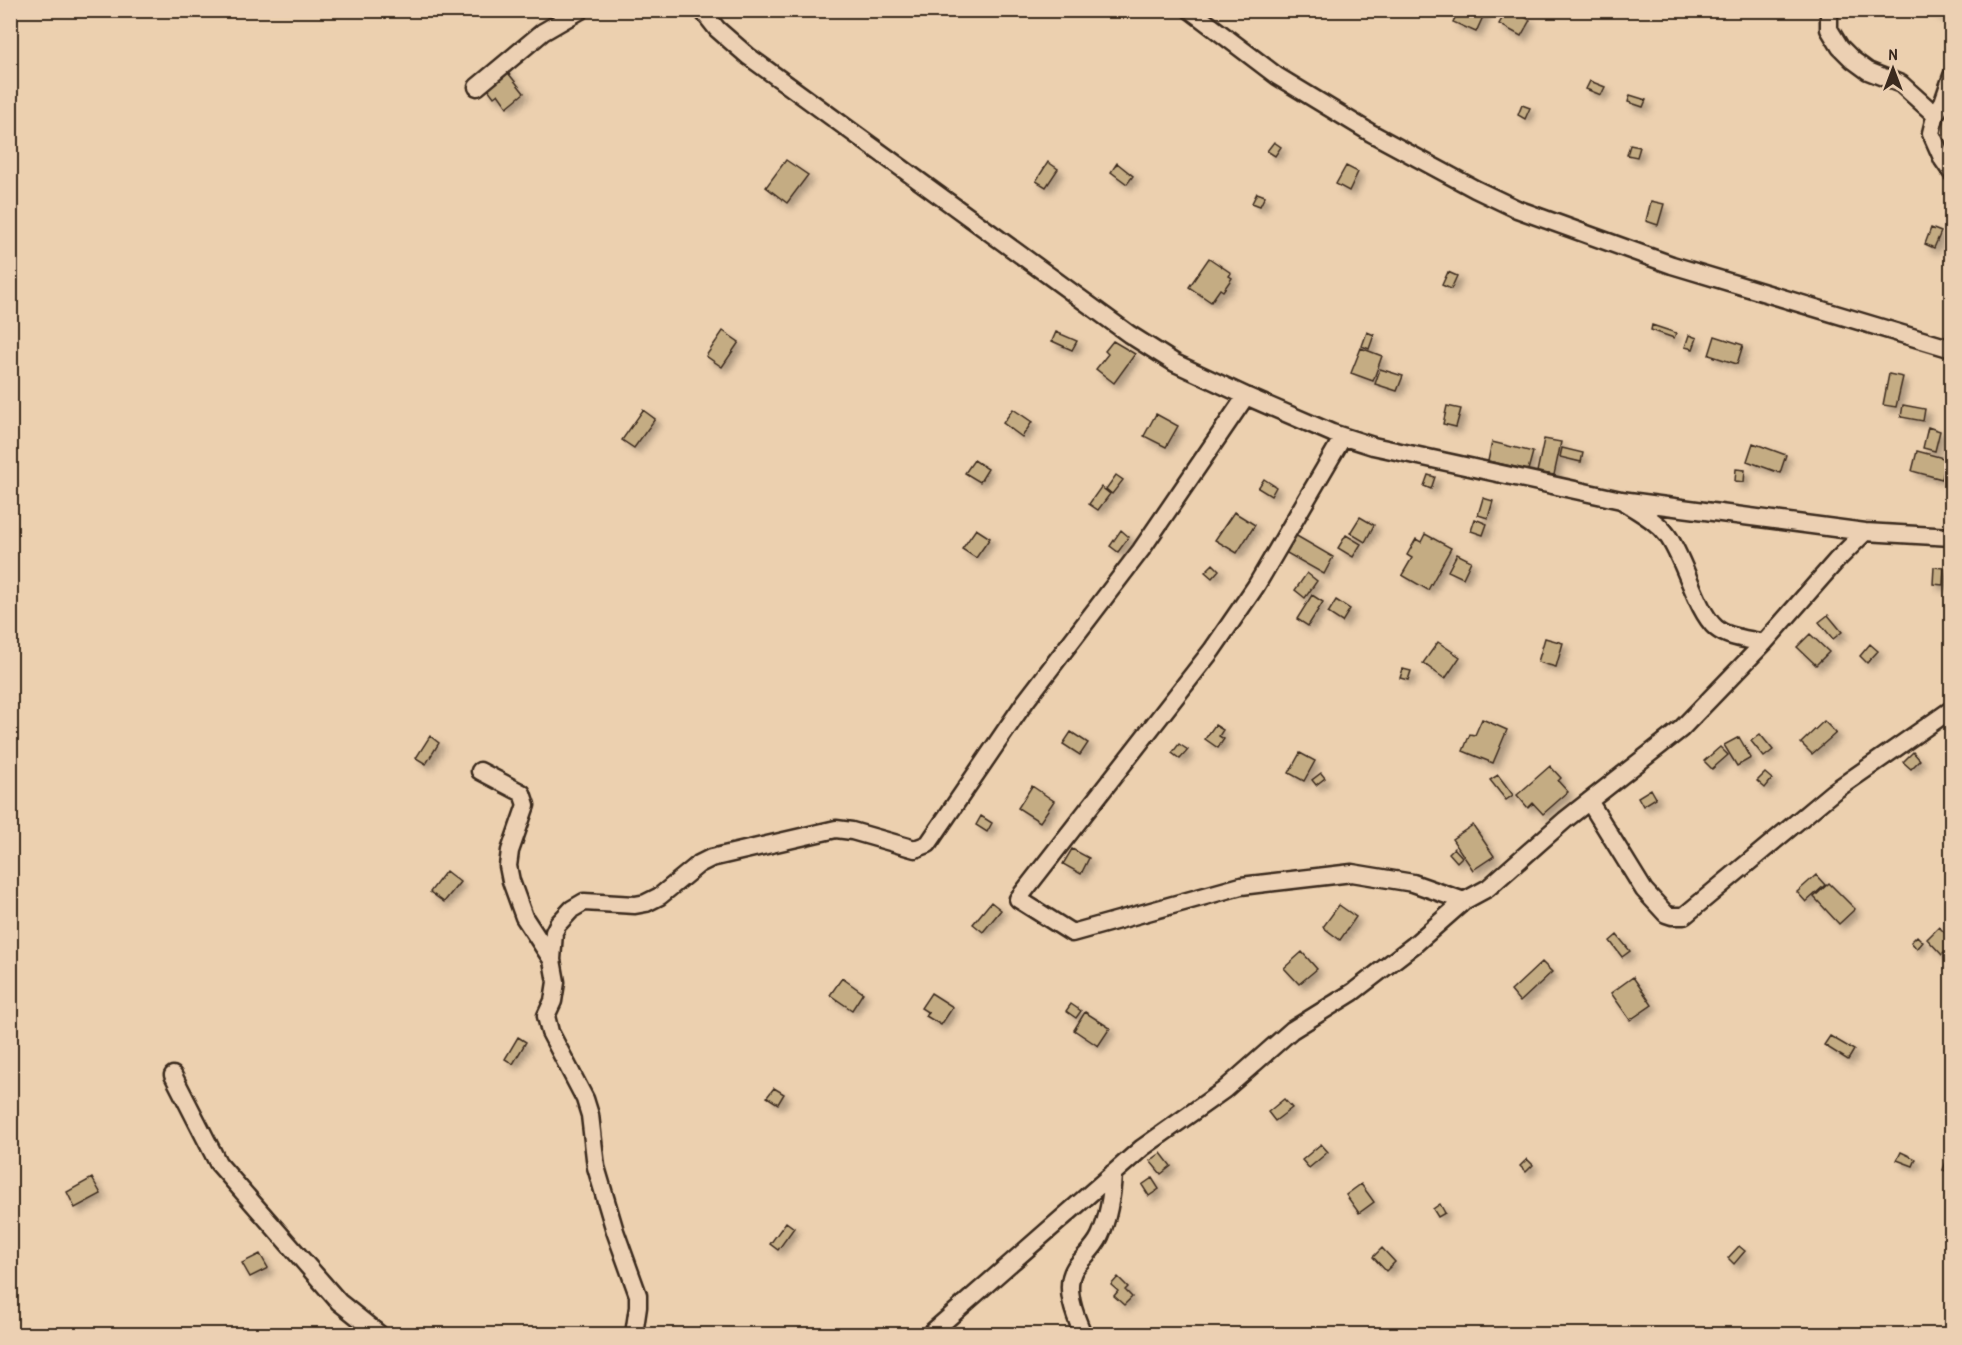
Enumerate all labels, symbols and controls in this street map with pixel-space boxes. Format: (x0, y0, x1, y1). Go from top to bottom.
north arrow (1863, 39, 1923, 99)
text: N (1889, 43, 1898, 65)

